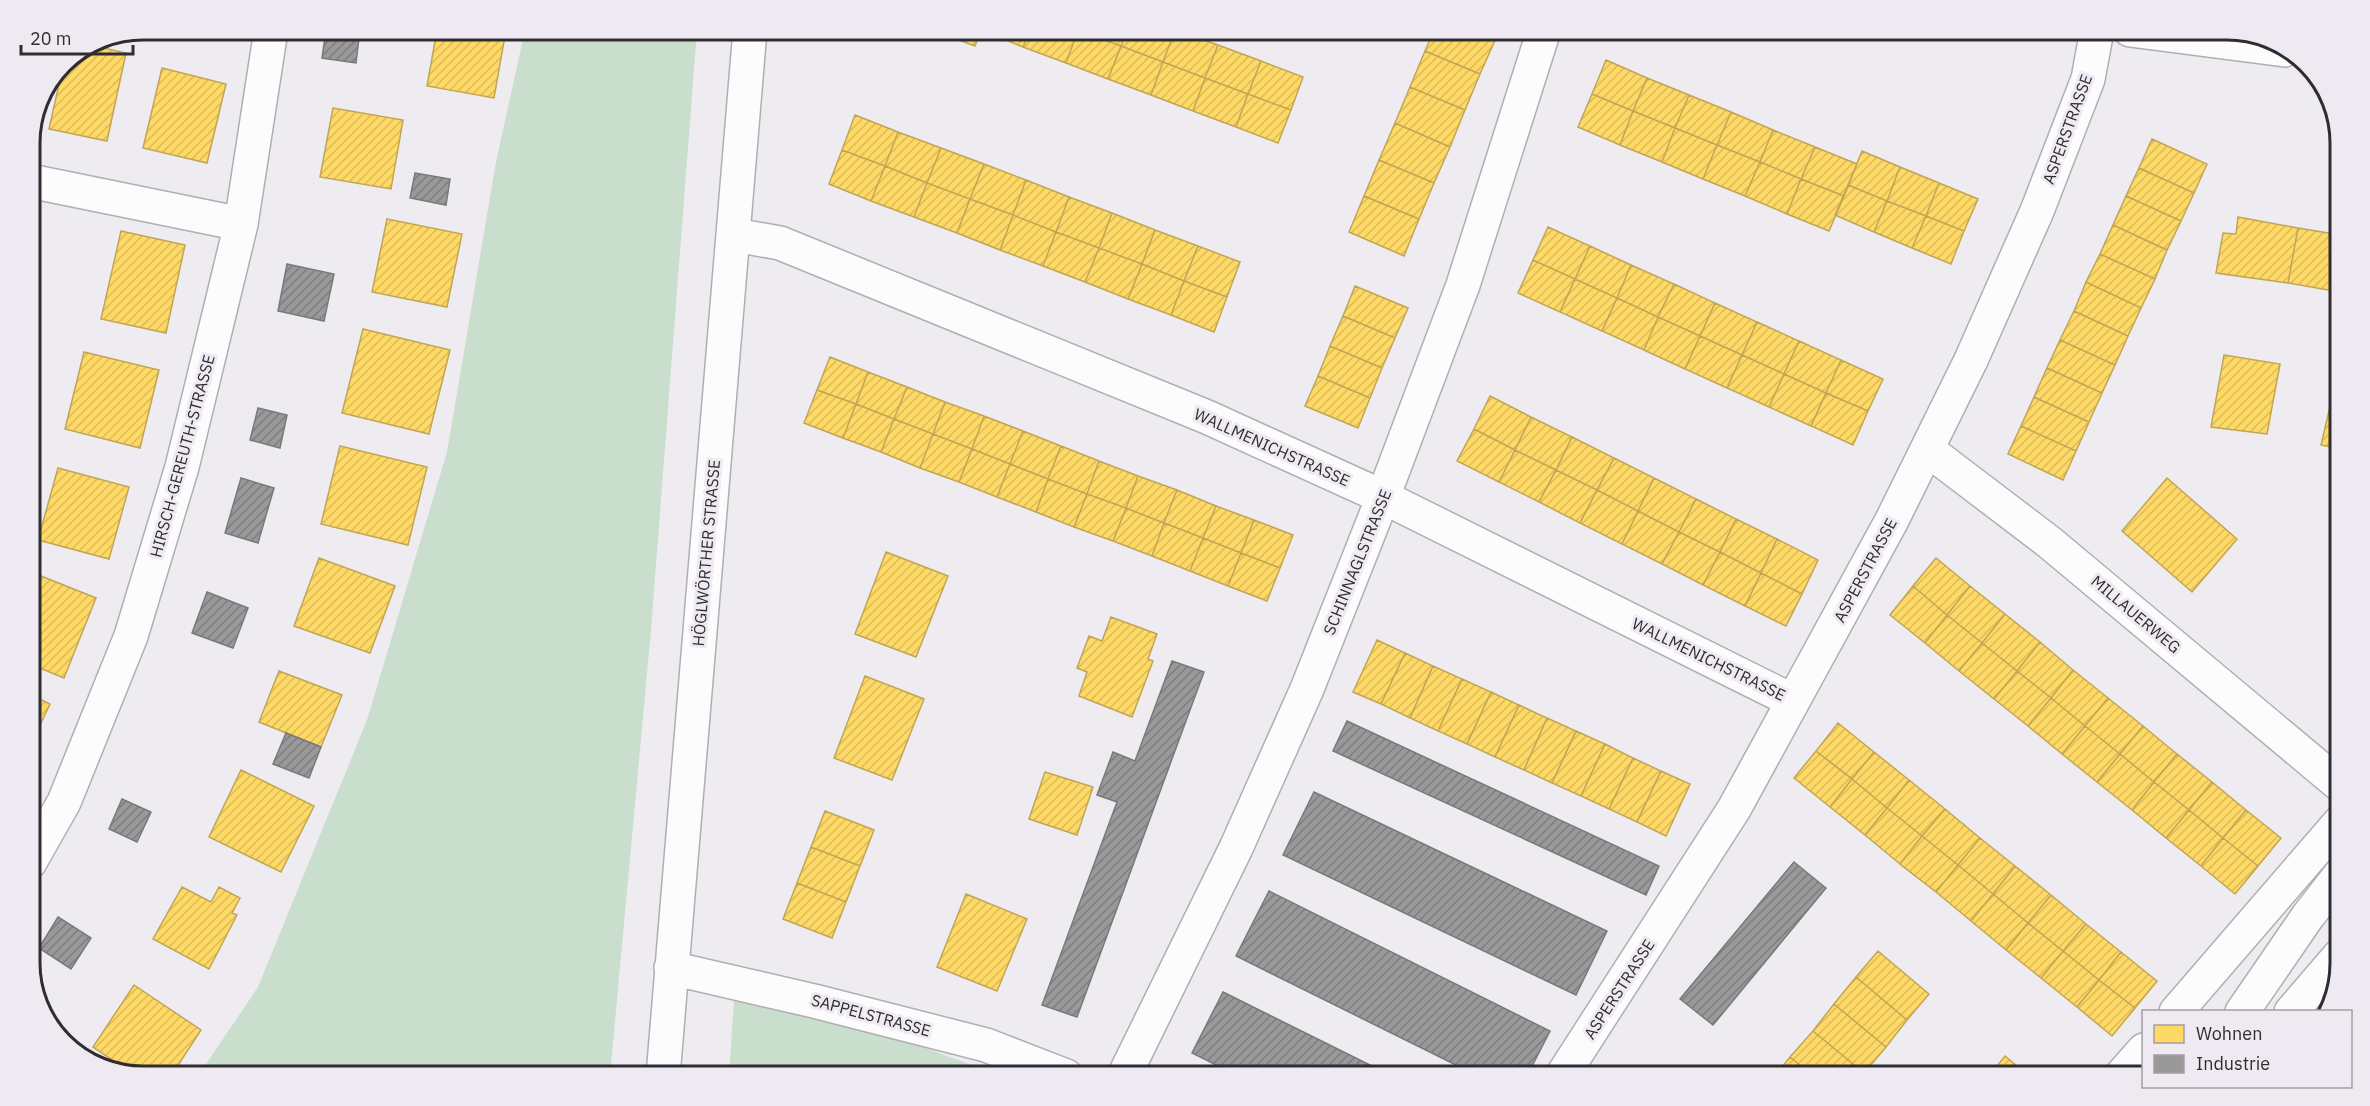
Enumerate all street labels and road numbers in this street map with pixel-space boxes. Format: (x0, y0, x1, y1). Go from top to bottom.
street label: ASPERSTRASSE (2038, 71, 2096, 187)
street label: HIRSCH-GEREUTH-STRASSE (145, 352, 219, 560)
street label: WALLMENICHSTRASSE (1191, 404, 1353, 490)
street label: HÖGLWÖRTHER STRASSE (688, 459, 724, 647)
street label: SCHINNAGLSTRASSE (1319, 486, 1395, 638)
street label: ASPERSTRASSE (1829, 514, 1901, 626)
street label: MILLAUERWEG (2087, 571, 2185, 657)
street label: WALLMENICHSTRASSE (1629, 613, 1789, 705)
street label: ASPERSTRASSE (1579, 935, 1659, 1043)
street label: SAPPELSTRASSE (809, 989, 933, 1041)

